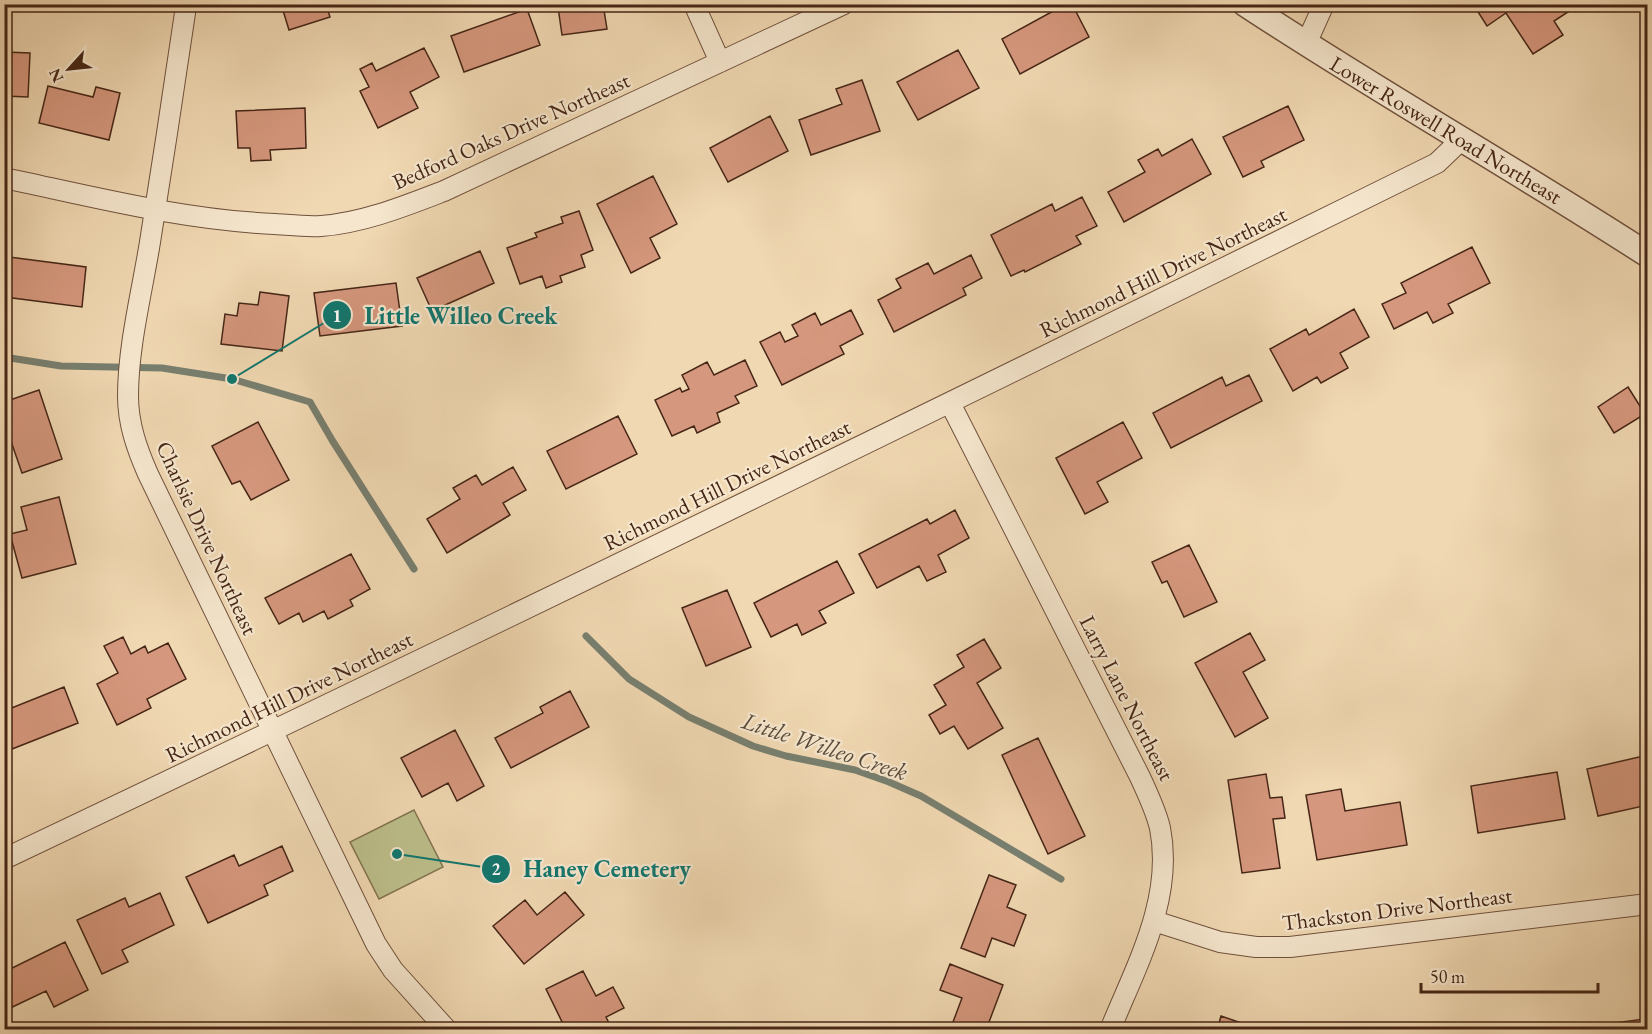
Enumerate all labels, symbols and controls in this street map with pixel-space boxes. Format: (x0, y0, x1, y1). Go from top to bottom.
north arrow (39, 39, 99, 99)
street label: Lower Roswell Road Northeast (1325, 49, 1567, 211)
text: N (44, 65, 68, 86)
street label: Bedford Oaks Drive Northeast (388, 66, 634, 196)
street label: Richmond Hill Drive Northeast (1035, 199, 1291, 345)
callout: Little Willeo Creek (322, 294, 569, 336)
text: Little Willeo Creek (365, 300, 558, 331)
text: 1 (332, 304, 342, 327)
street label: Richmond Hill Drive Northeast (599, 412, 855, 558)
street label: Charlsie Drive Northeast (149, 436, 265, 640)
street label: Larry Lane Northeast (1073, 610, 1181, 786)
street label: Richmond Hill Drive Northeast (161, 624, 417, 770)
water label: Little Willeo Creek (737, 704, 912, 787)
callout: Haney Cemetery (481, 848, 703, 890)
text: Haney Cemetery (523, 853, 691, 885)
text: 2 (491, 857, 501, 880)
street label: Thackston Drive Northeast (1280, 880, 1514, 938)
scale bar (1421, 956, 1598, 994)
text: 50 m (1430, 965, 1465, 988)

